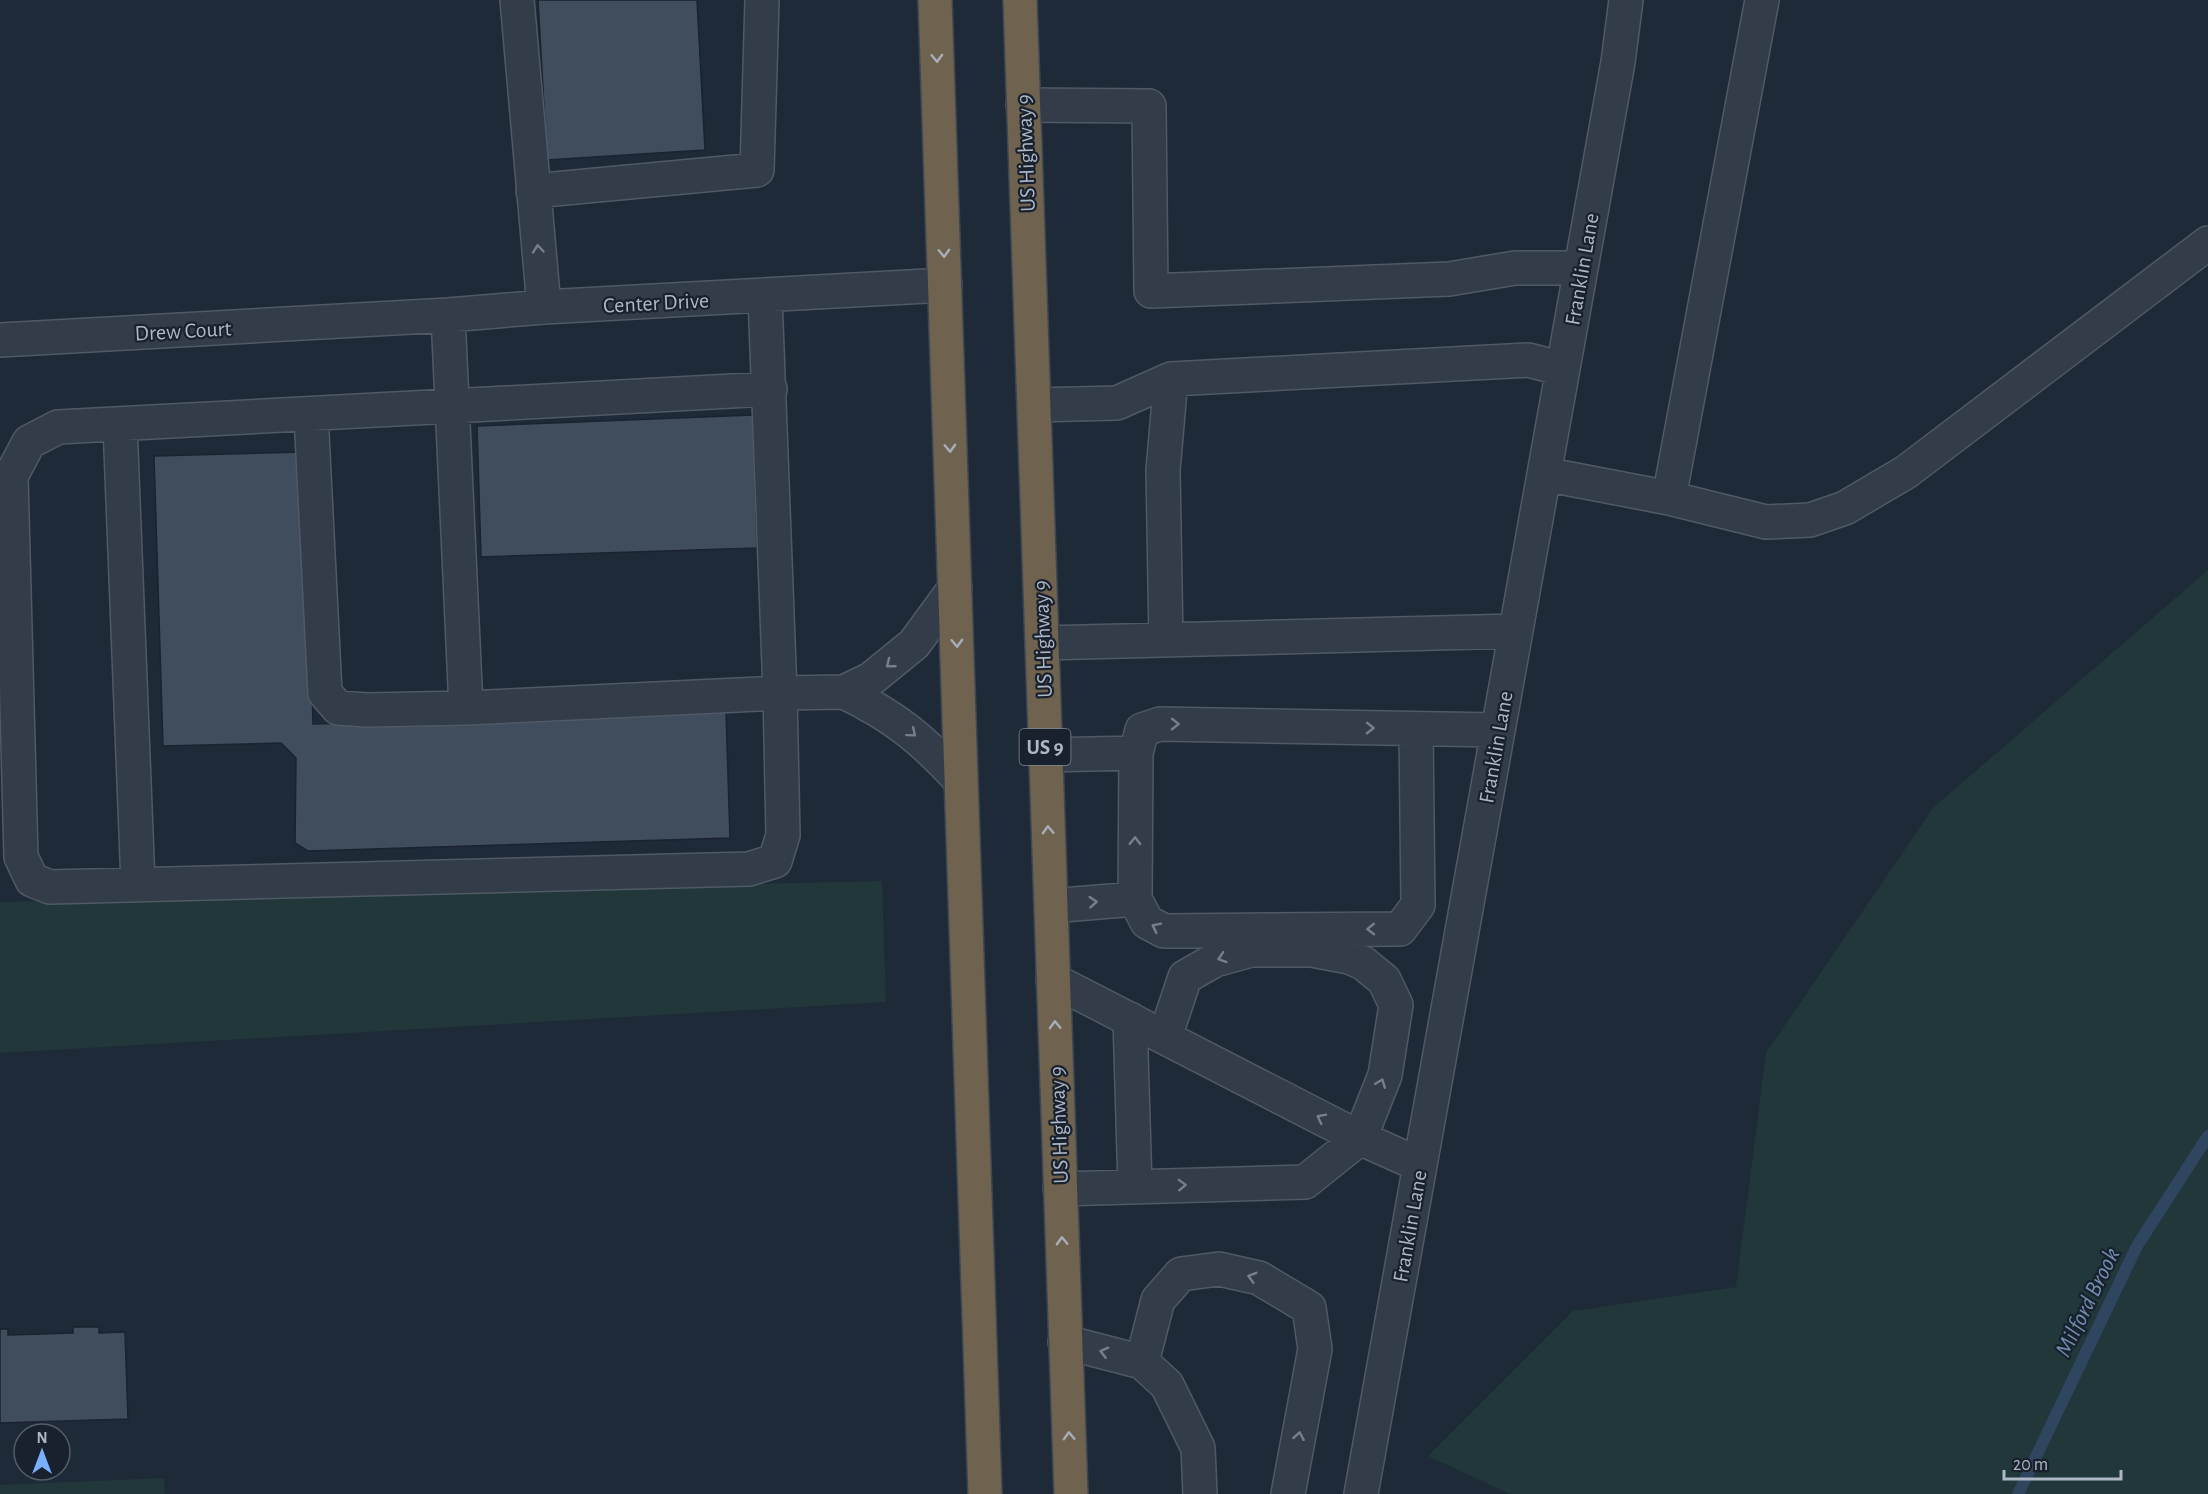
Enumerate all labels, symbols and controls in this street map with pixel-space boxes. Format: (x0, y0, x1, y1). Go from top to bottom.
one-way arrow (931, 54, 944, 63)
street label: US Highway 9 (1013, 94, 1039, 212)
street label: Franklin Lane (1561, 211, 1603, 327)
one-way arrow (532, 244, 545, 253)
one-way arrow (937, 249, 950, 258)
street label: Center Drive (603, 289, 709, 317)
street label: Drew Court (134, 317, 232, 345)
one-way arrow (944, 444, 957, 453)
street label: US Highway 9 (1030, 580, 1056, 698)
one-way arrow (950, 639, 963, 648)
one-way arrow (886, 657, 897, 668)
street label: Franklin Lane (1475, 689, 1517, 805)
one-way arrow (1170, 718, 1179, 730)
one-way arrow (1365, 722, 1374, 734)
one-way arrow (905, 725, 916, 736)
road number: US 9 (1020, 729, 1070, 765)
one-way arrow (1042, 825, 1055, 834)
one-way arrow (1129, 836, 1141, 845)
one-way arrow (1088, 896, 1097, 909)
one-way arrow (1151, 922, 1162, 934)
one-way arrow (1366, 923, 1375, 935)
one-way arrow (1217, 951, 1228, 964)
one-way arrow (1049, 1020, 1061, 1029)
street label: US Highway 9 (1046, 1066, 1072, 1184)
one-way arrow (1374, 1079, 1386, 1090)
one-way arrow (1316, 1113, 1327, 1125)
street label: Franklin Lane (1389, 1168, 1431, 1284)
one-way arrow (1177, 1179, 1186, 1192)
one-way arrow (1056, 1236, 1068, 1245)
water label: Milford Brook (2051, 1244, 2125, 1361)
one-way arrow (1247, 1272, 1258, 1284)
one-way arrow (1099, 1347, 1109, 1360)
north arrow (12, 1422, 72, 1482)
text: N (36, 1430, 48, 1446)
one-way arrow (1062, 1431, 1075, 1440)
one-way arrow (1292, 1432, 1305, 1442)
scale bar (2004, 1443, 2121, 1481)
text: 20 m (2013, 1456, 2048, 1474)

